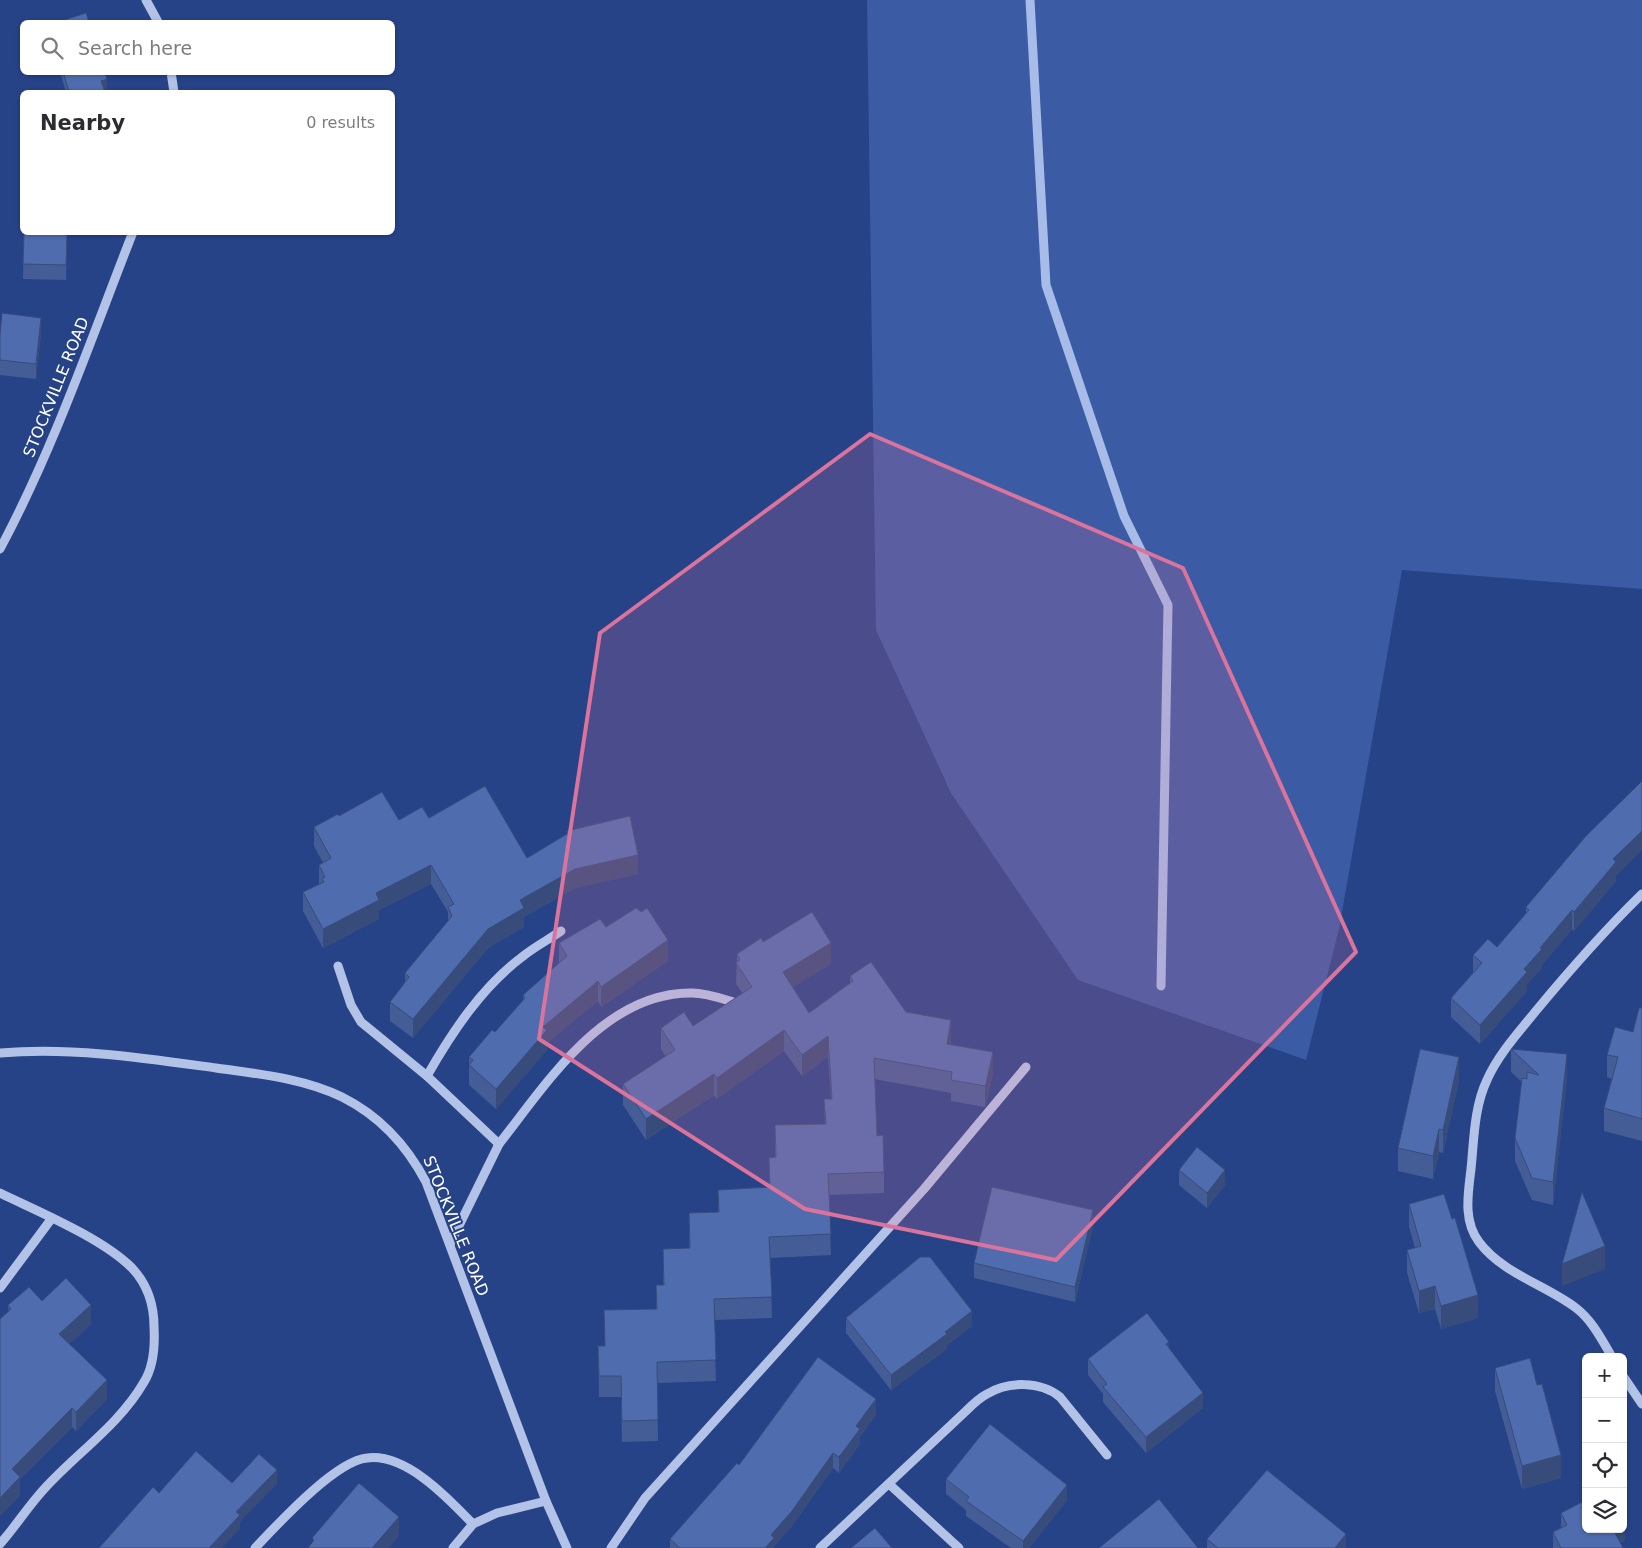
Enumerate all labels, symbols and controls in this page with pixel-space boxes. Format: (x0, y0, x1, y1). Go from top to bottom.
search box (20, 20, 395, 75)
icon: search (38, 34, 66, 62)
text: Search here (78, 37, 192, 59)
text: Nearby (40, 111, 125, 135)
text: 0 results (306, 113, 375, 132)
street label: STOCKVILLE ROAD (19, 314, 93, 460)
street label: STOCKVILLE ROAD (419, 1153, 493, 1299)
map controls (1582, 1353, 1627, 1533)
button: + (1582, 1353, 1627, 1398)
button: − (1582, 1398, 1627, 1443)
button: locate (1582, 1443, 1627, 1488)
button: layers (1582, 1488, 1627, 1533)

